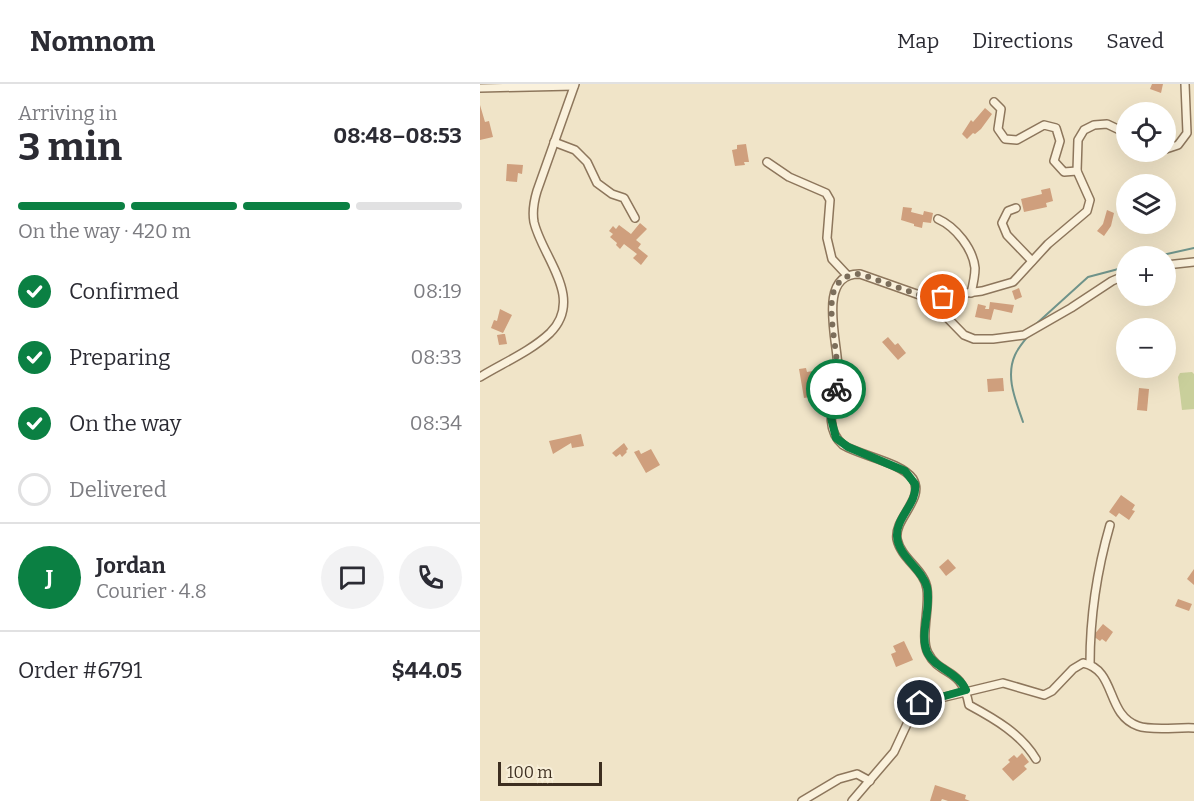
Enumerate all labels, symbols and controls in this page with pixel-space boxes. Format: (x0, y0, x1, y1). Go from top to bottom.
text: Nomnom (30, 25, 155, 58)
text: Map (897, 28, 939, 54)
text: Directions (972, 28, 1073, 54)
text: Saved (1106, 28, 1164, 54)
text: Arriving in (18, 101, 117, 125)
map controls (1116, 102, 1176, 378)
button: locate (1116, 102, 1176, 162)
text: 08:48–08:53 (333, 122, 462, 149)
text: 3 min (18, 124, 122, 170)
button: layers (1116, 174, 1176, 234)
text: On the way · 420 m (18, 219, 191, 243)
button: + (1116, 246, 1176, 306)
pin (917, 271, 968, 322)
icon: check (18, 275, 51, 308)
text: Confirmed (69, 278, 179, 305)
text: 08:19 (413, 279, 462, 303)
icon: bag (926, 280, 959, 313)
button: − (1116, 318, 1176, 378)
icon: check (18, 341, 51, 374)
text: Preparing (69, 344, 171, 371)
text: 08:33 (411, 345, 462, 369)
courier (806, 359, 866, 419)
icon: bike (820, 373, 853, 406)
icon: check (18, 407, 51, 440)
text: On the way (69, 410, 181, 437)
text: 08:34 (410, 411, 462, 435)
text: Delivered (69, 476, 167, 503)
button: chat (321, 546, 384, 609)
button: phone (399, 546, 462, 609)
text: Jordan (96, 552, 166, 579)
text: J (46, 564, 53, 591)
text: Courier · 4.8 (96, 579, 207, 603)
text: Order #6791 (18, 657, 142, 684)
text: $44.05 (391, 657, 462, 684)
pin (894, 677, 945, 728)
icon: home (903, 686, 936, 719)
scale bar (498, 759, 602, 786)
text: 100 m (507, 763, 552, 782)

